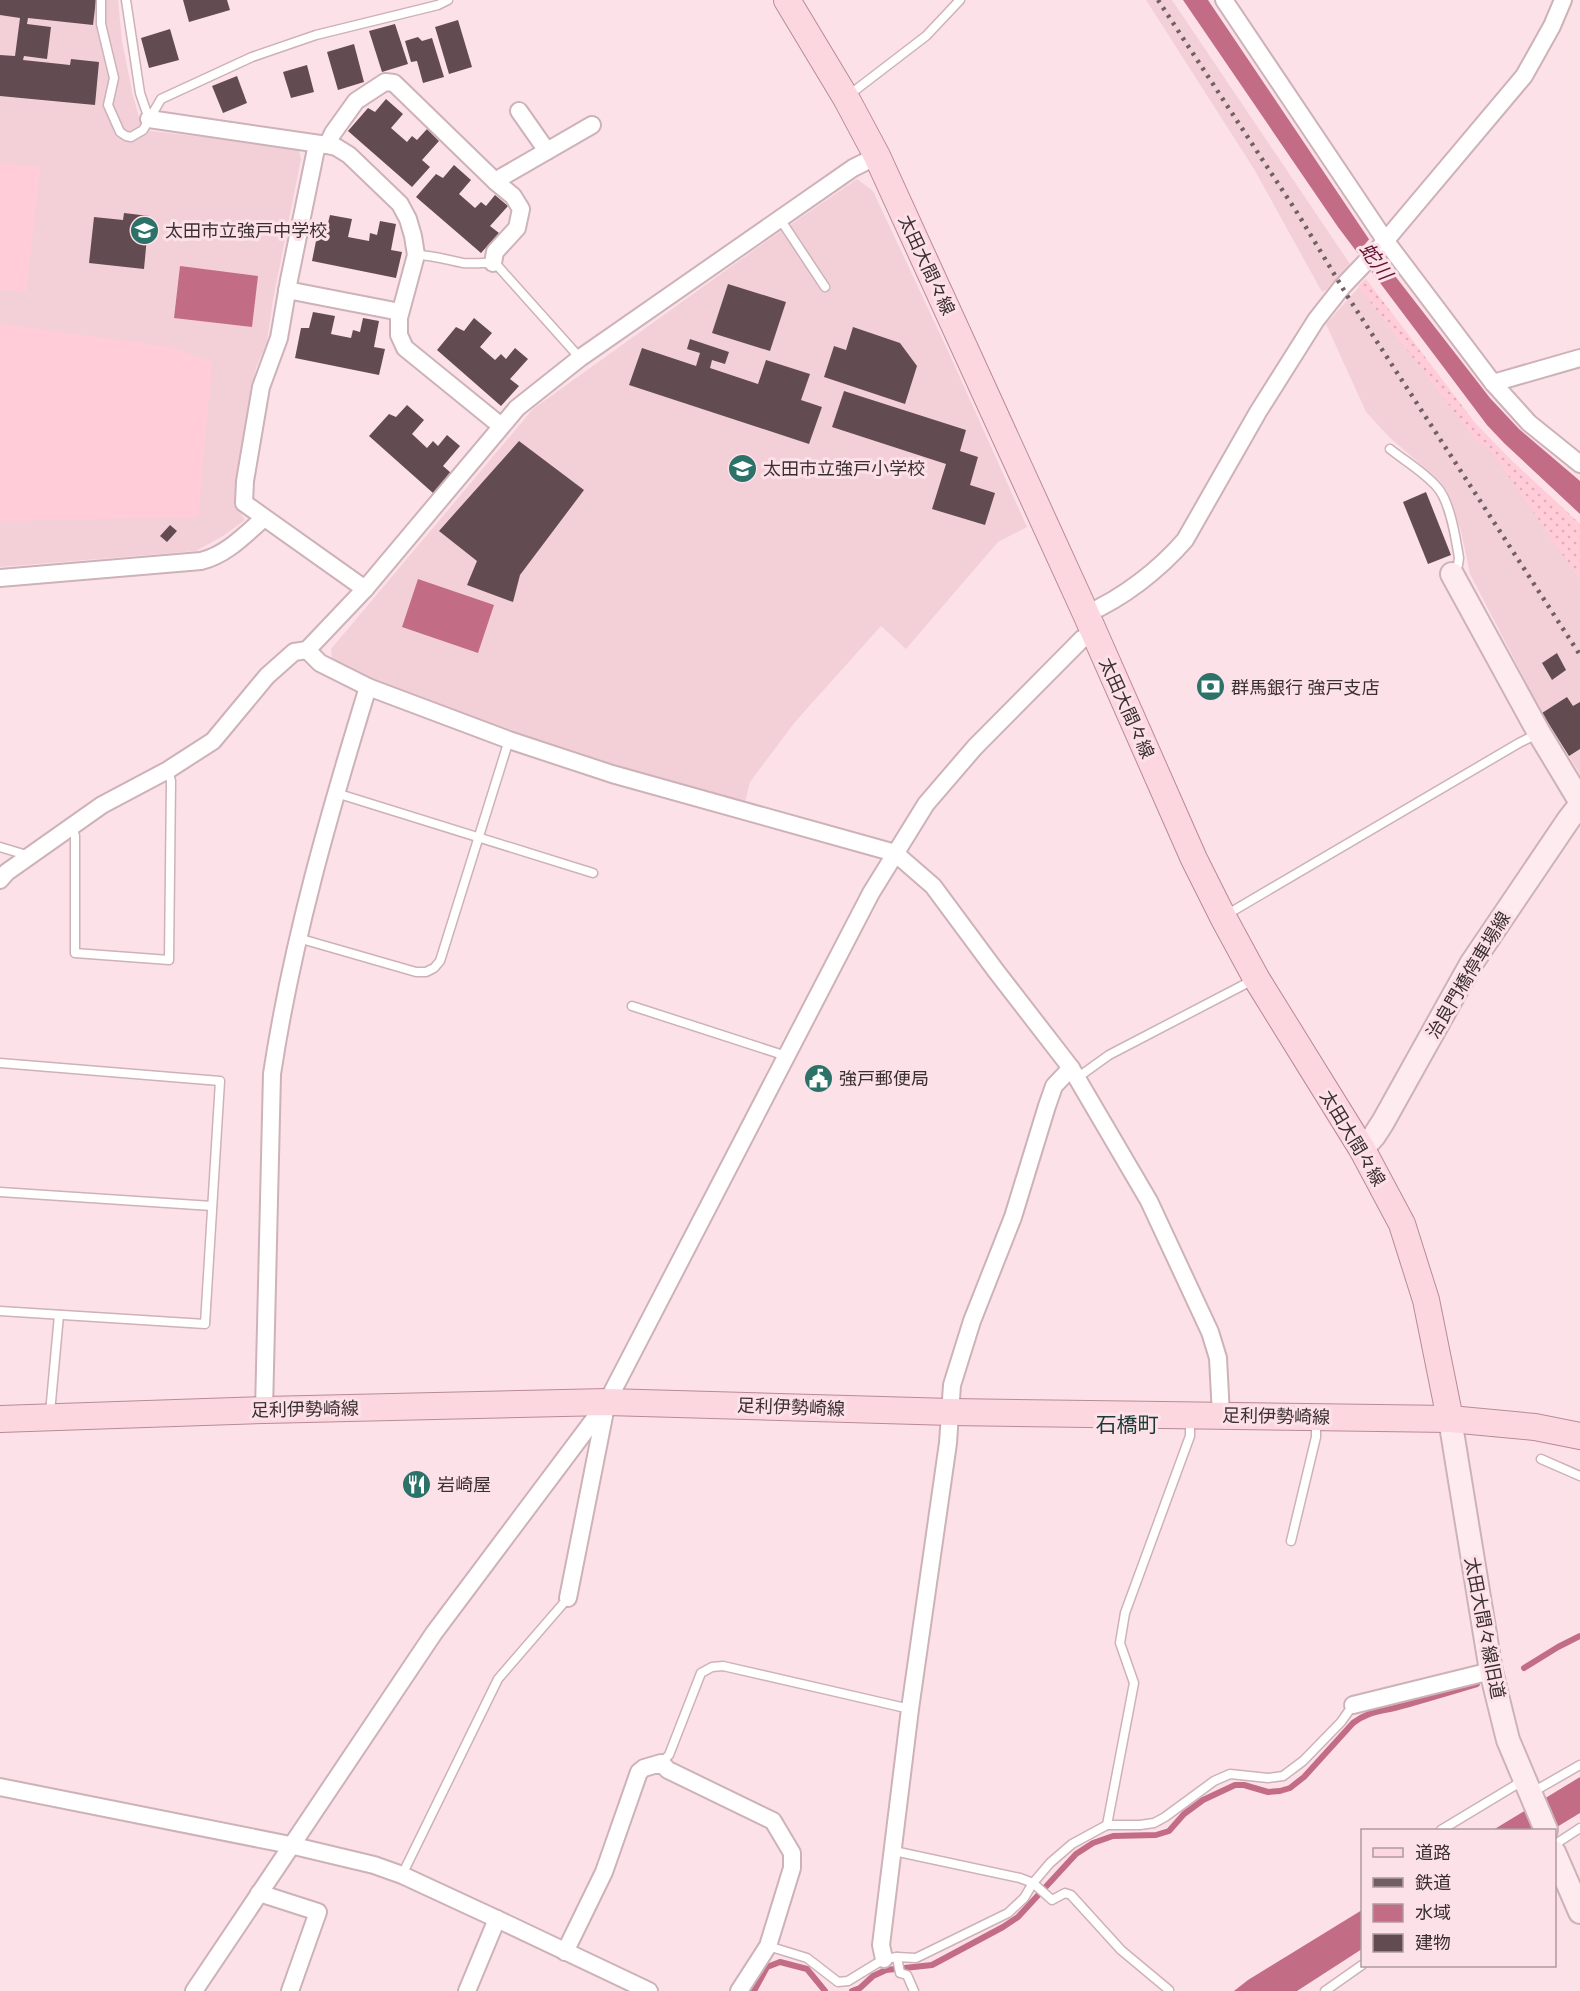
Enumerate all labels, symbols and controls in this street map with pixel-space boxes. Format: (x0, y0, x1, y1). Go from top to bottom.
street label: 太田大間々線 (895, 212, 959, 318)
school or university icon: 太田市立強戸中学校 (128, 214, 160, 246)
place label: 太田市立強戸中学校 (165, 220, 327, 241)
water label: 蛇川 (1355, 238, 1398, 286)
school or university icon: 太田市立強戸小学校 (726, 452, 758, 484)
place label: 太田市立強戸小学校 (763, 458, 925, 479)
street label: 太田大間々線 (1095, 654, 1159, 762)
bank icon: 群馬銀行 強戸支店 (1194, 671, 1226, 703)
place label: 群馬銀行 強戸支店 (1231, 677, 1380, 698)
street label: 治良門橋停車場線 (1422, 908, 1514, 1042)
public building icon: 強戸郵便局 (802, 1062, 834, 1094)
place label: 強戸郵便局 (839, 1068, 929, 1089)
street label: 太田大間々線 (1316, 1086, 1390, 1190)
street label: 足利伊勢崎線 (737, 1395, 845, 1419)
street label: 足利伊勢崎線 (251, 1398, 359, 1420)
street label: 足利伊勢崎線 (1222, 1405, 1330, 1427)
district label: 石橋町 (1096, 1412, 1159, 1437)
restaurant icon: 岩崎屋 (400, 1468, 432, 1500)
place label: 岩崎屋 (437, 1474, 491, 1495)
street label: 太田大間々線旧道 (1461, 1555, 1509, 1701)
legend (1361, 1829, 1556, 1967)
text: 道路 (1415, 1842, 1451, 1863)
text: 鉄道 (1415, 1872, 1451, 1893)
text: 水域 (1415, 1902, 1451, 1923)
text: 建物 (1415, 1932, 1451, 1953)

